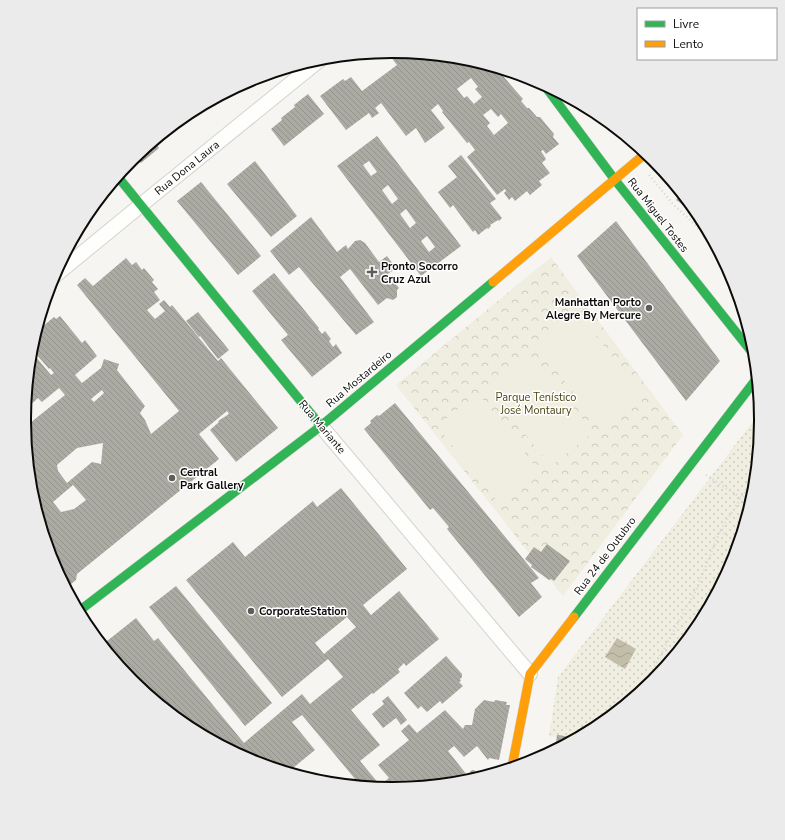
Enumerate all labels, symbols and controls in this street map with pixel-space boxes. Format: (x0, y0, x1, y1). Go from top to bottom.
legend (637, 8, 777, 60)
text: Livre (673, 16, 699, 32)
text: Lento (673, 36, 704, 52)
street label: Rua Dona Laura (152, 137, 223, 199)
street label: Rua Miguel Tostes (624, 175, 692, 255)
place label: Pronto Socorro Cruz Azul (381, 259, 458, 287)
marker: Pronto Socorro Cruz Azul (366, 266, 378, 278)
place label: Manhattan Porto Alegre By Mercure (546, 295, 641, 323)
marker: Manhattan Porto Alegre By Mercure (644, 303, 654, 313)
street label: Rua Mostardeiro (323, 347, 395, 411)
park label: Parque Tenístico José Montaury (496, 390, 576, 418)
street label: Rua Mariante (295, 397, 349, 457)
place label: Central Park Gallery (180, 465, 244, 493)
marker: Central Park Gallery (167, 473, 177, 483)
street label: Rua 24 de Outubro (571, 514, 639, 598)
place label: CorporateStation (259, 604, 347, 619)
marker: CorporateStation (246, 606, 256, 616)

